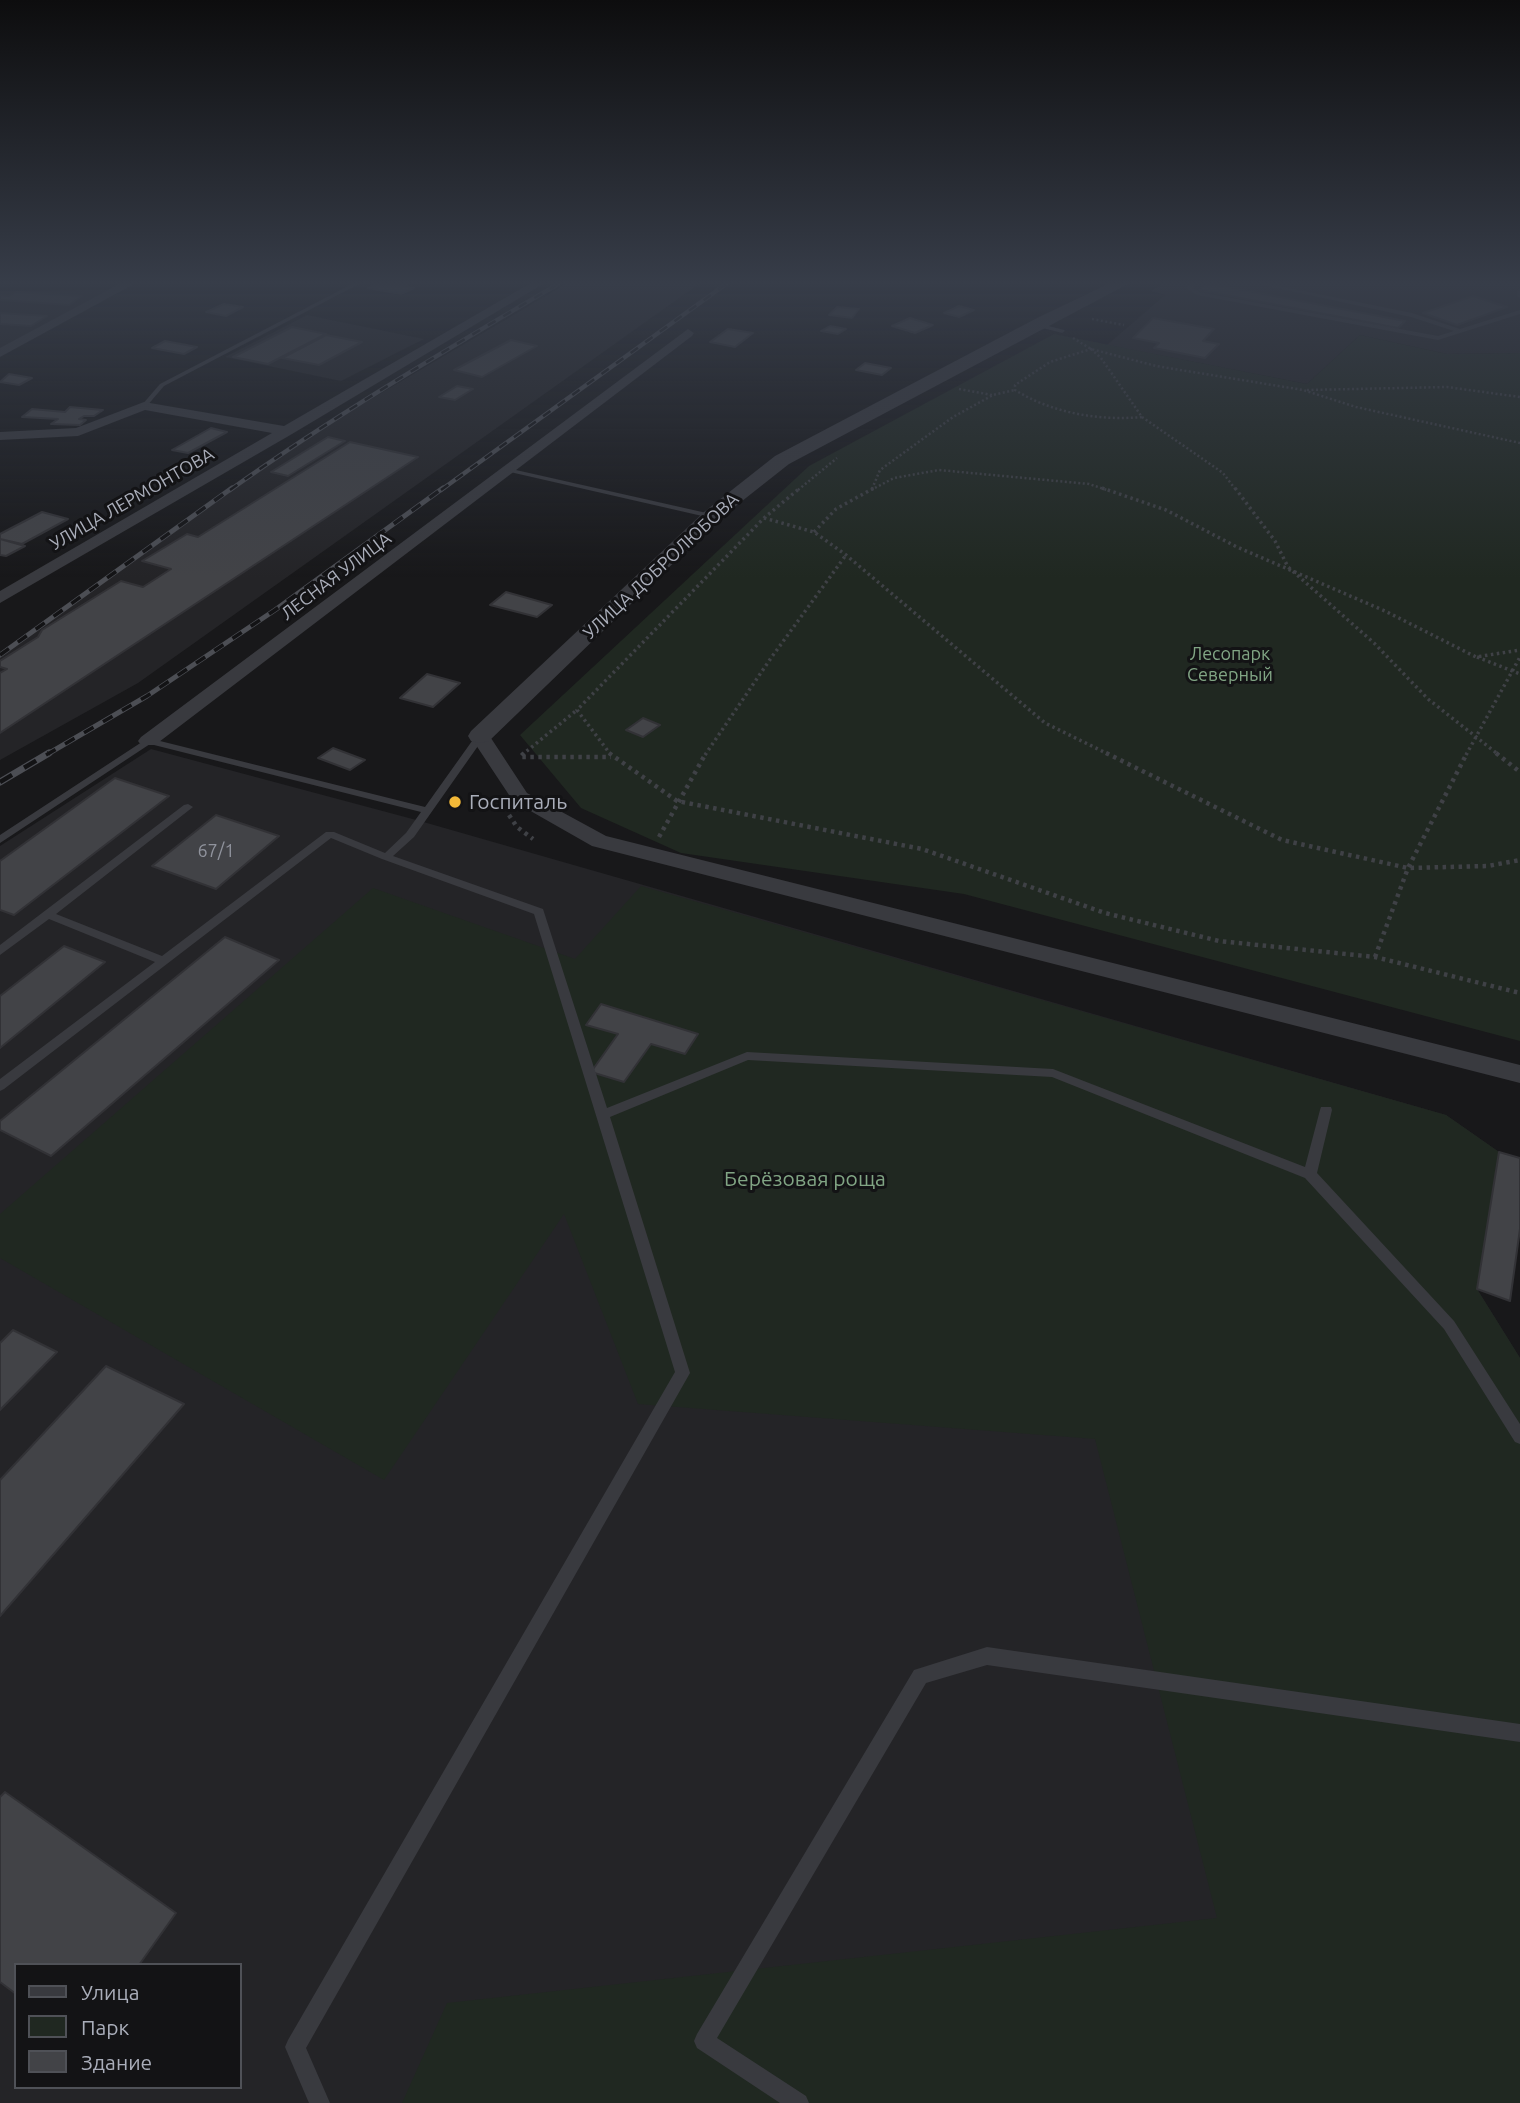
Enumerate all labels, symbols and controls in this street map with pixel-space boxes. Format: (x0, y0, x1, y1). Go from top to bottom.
street label: УЛИЦА ЛЕРМОНТОВА (46, 443, 218, 555)
street label: УЛИЦА ДОБРОЛЮБОВА (579, 488, 743, 644)
street label: ЛЕСНАЯ УЛИЦА (277, 527, 395, 625)
park label: Лесопарк Северный (1187, 643, 1273, 686)
place label: Госпиталь (469, 789, 567, 815)
marker: Госпиталь (447, 794, 463, 810)
house number: 67/1 (197, 840, 235, 862)
park label: Берёзовая роща (724, 1166, 886, 1192)
legend (14, 1963, 242, 2089)
text: Улица (81, 1980, 139, 2004)
text: Парк (81, 2015, 129, 2039)
text: Здание (81, 2050, 152, 2074)

